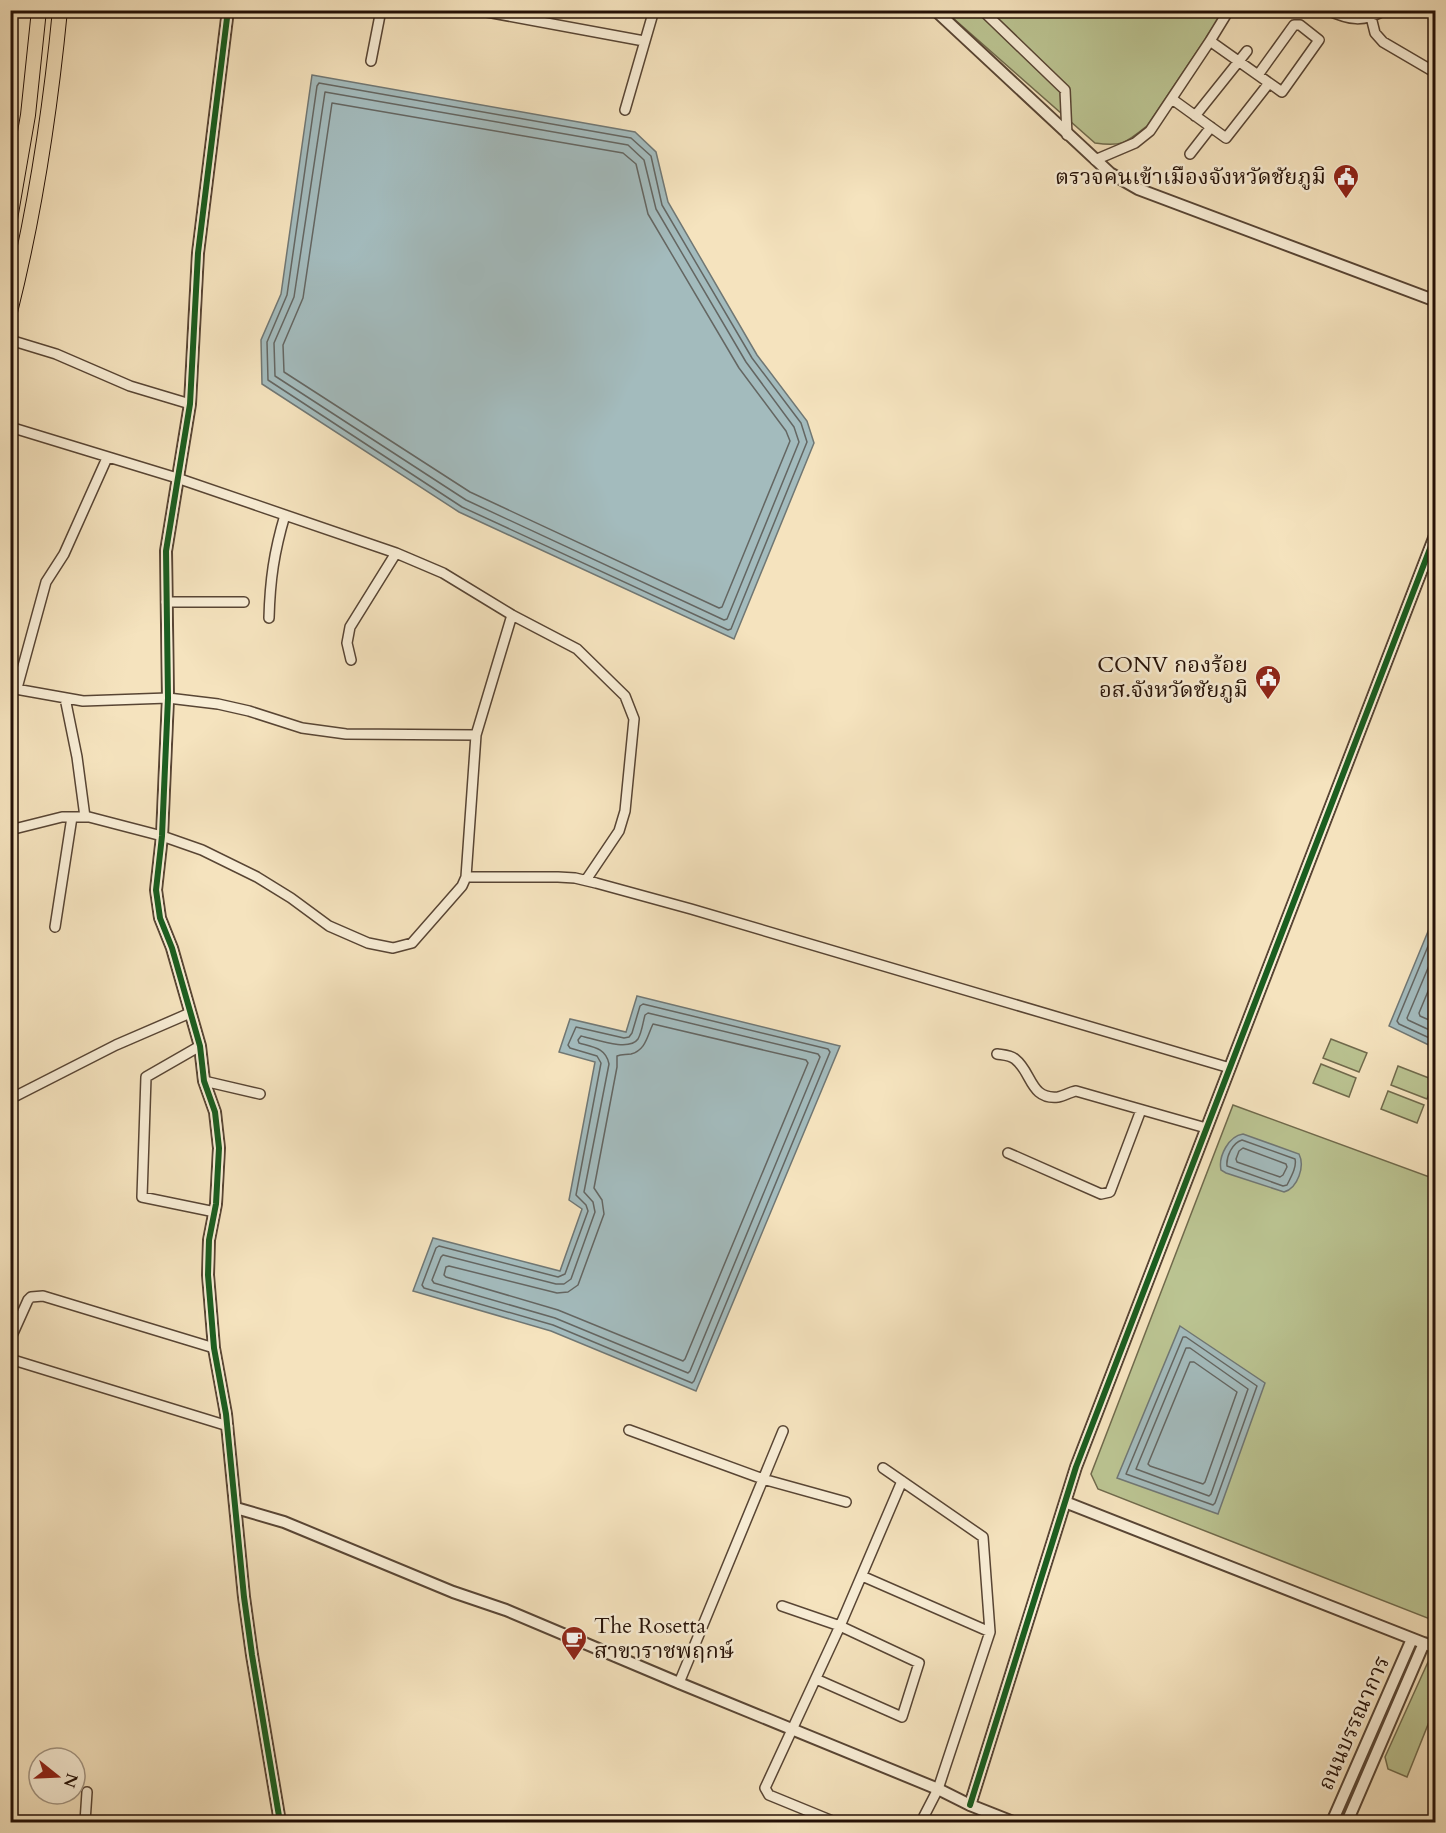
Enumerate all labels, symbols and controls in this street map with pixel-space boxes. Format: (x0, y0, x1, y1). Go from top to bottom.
place label: ตรวจคนเข้าเมืองจังหวัดชัยภูมิ (1055, 162, 1326, 192)
public building icon: ตรวจคนเข้าเมืองจังหวัดชัยภูมิ (1331, 162, 1361, 200)
place label: CONV กองร้อย อส.จังหวัดชัยภูมิ (1097, 650, 1248, 705)
public building icon: CONV กองร้อย อส.จังหวัดชัยภูมิ (1253, 663, 1283, 701)
place label: The Rosetta สาขาราชพฤกษ์ (594, 1611, 734, 1666)
cafe icon: The Rosetta สาขาราชพฤกษ์ (559, 1624, 589, 1662)
street label: ถนนบรรณาการ (1311, 1651, 1397, 1795)
north arrow (27, 1746, 87, 1806)
text: N (58, 1770, 83, 1790)

